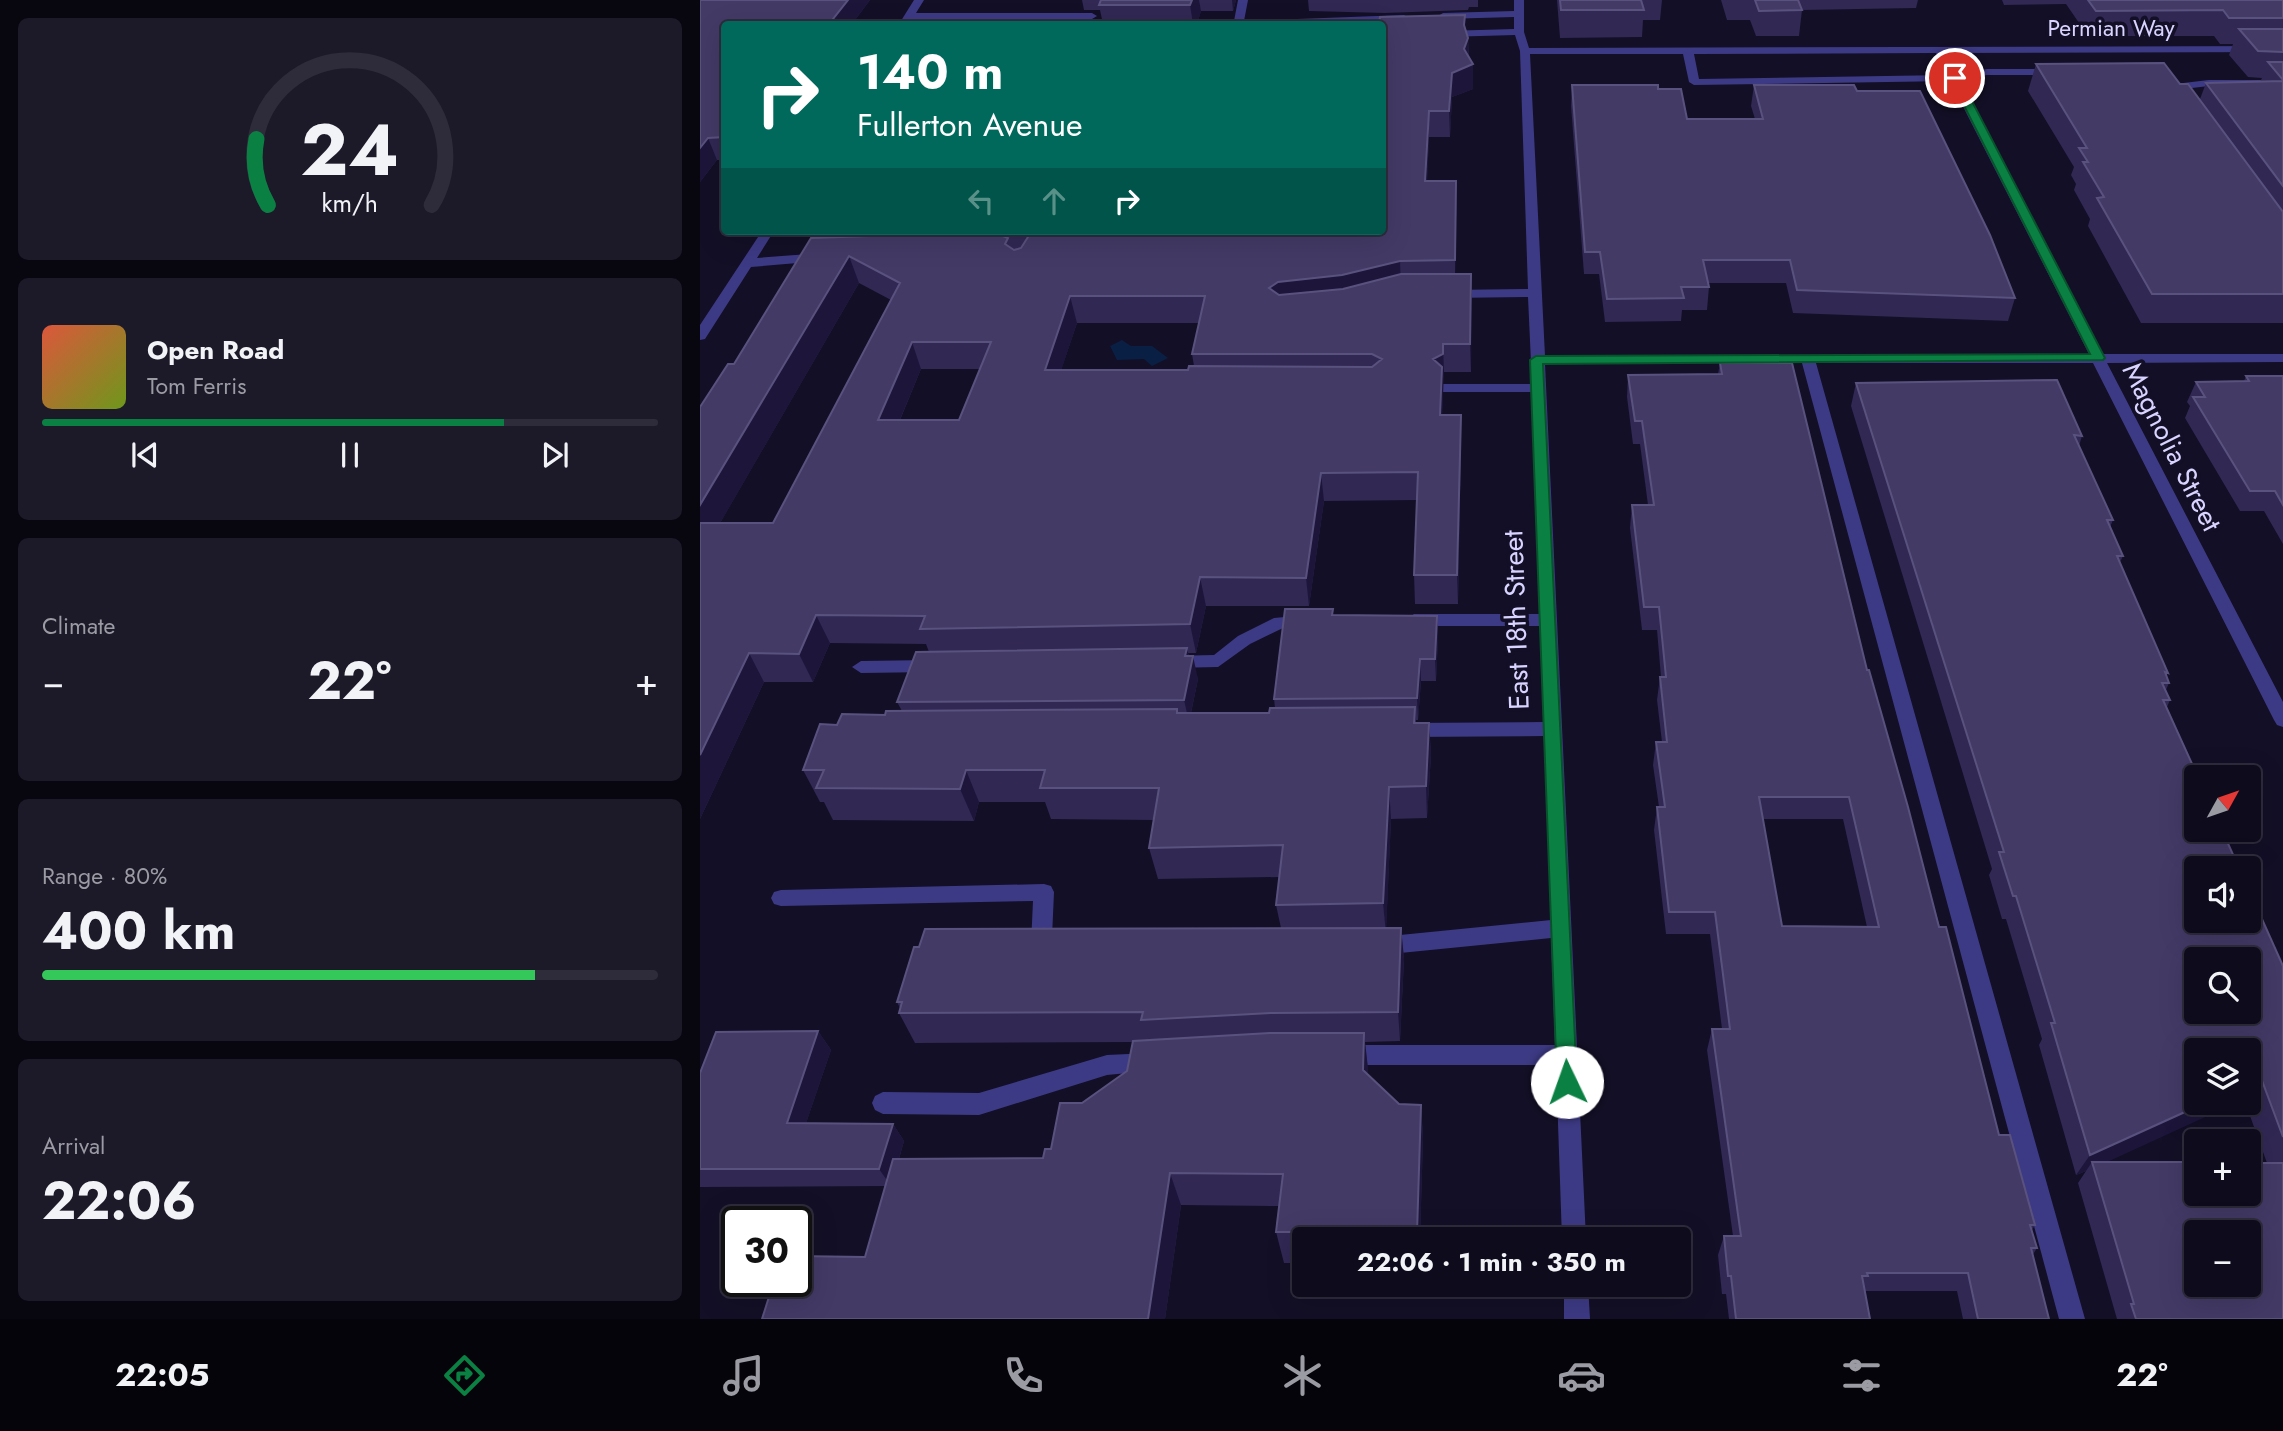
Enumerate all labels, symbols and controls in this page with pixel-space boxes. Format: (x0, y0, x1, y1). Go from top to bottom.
street label: Permian Way (2047, 11, 2175, 45)
text: 140 m (857, 37, 1003, 107)
pin (1925, 48, 1985, 108)
icon: right (742, 49, 833, 140)
icon: arrive (1936, 59, 1974, 97)
text: 24 (301, 97, 399, 202)
text: Fullerton Avenue (857, 102, 1083, 148)
icon: left (962, 182, 1000, 220)
icon: ahead (1035, 182, 1073, 220)
icon: right (1108, 182, 1146, 220)
text: km/h (322, 185, 378, 221)
text: Open Road (147, 331, 284, 369)
street label: Magnolia Street (2112, 355, 2232, 539)
text: Tom Ferris (147, 369, 246, 403)
icon: previous (126, 436, 164, 474)
icon: pause (331, 436, 369, 474)
icon: next (536, 436, 574, 474)
street label: East 18th Street (1492, 529, 1540, 711)
text: Climate (42, 609, 115, 643)
text: 22° (308, 643, 391, 719)
text: − (42, 654, 64, 709)
text: + (635, 654, 658, 709)
north arrow (2184, 765, 2261, 842)
map controls (2184, 765, 2261, 1297)
button: sound (2184, 856, 2261, 933)
text: Range · 80% (42, 859, 167, 893)
text: 400 km (42, 893, 235, 969)
button: search (2184, 947, 2261, 1024)
button: layers (2184, 1038, 2261, 1115)
position arrow (1530, 1045, 1604, 1119)
text: Arrival (42, 1129, 105, 1163)
button: + (2184, 1129, 2261, 1206)
text: 22:06 (42, 1163, 196, 1239)
speed limit sign: 30 (721, 1206, 812, 1297)
button: − (2184, 1220, 2261, 1297)
text: 22:06 · 1 min · 350 m (1357, 1243, 1626, 1281)
icon: directions (440, 1351, 489, 1400)
icon: music (719, 1351, 768, 1400)
icon: phone (999, 1351, 1048, 1400)
icon: climate (1278, 1351, 1327, 1400)
icon: car (1557, 1351, 1606, 1400)
icon: filters (1837, 1351, 1886, 1400)
text: 22:05 (115, 1352, 209, 1398)
text: 22° (2116, 1352, 2168, 1398)

